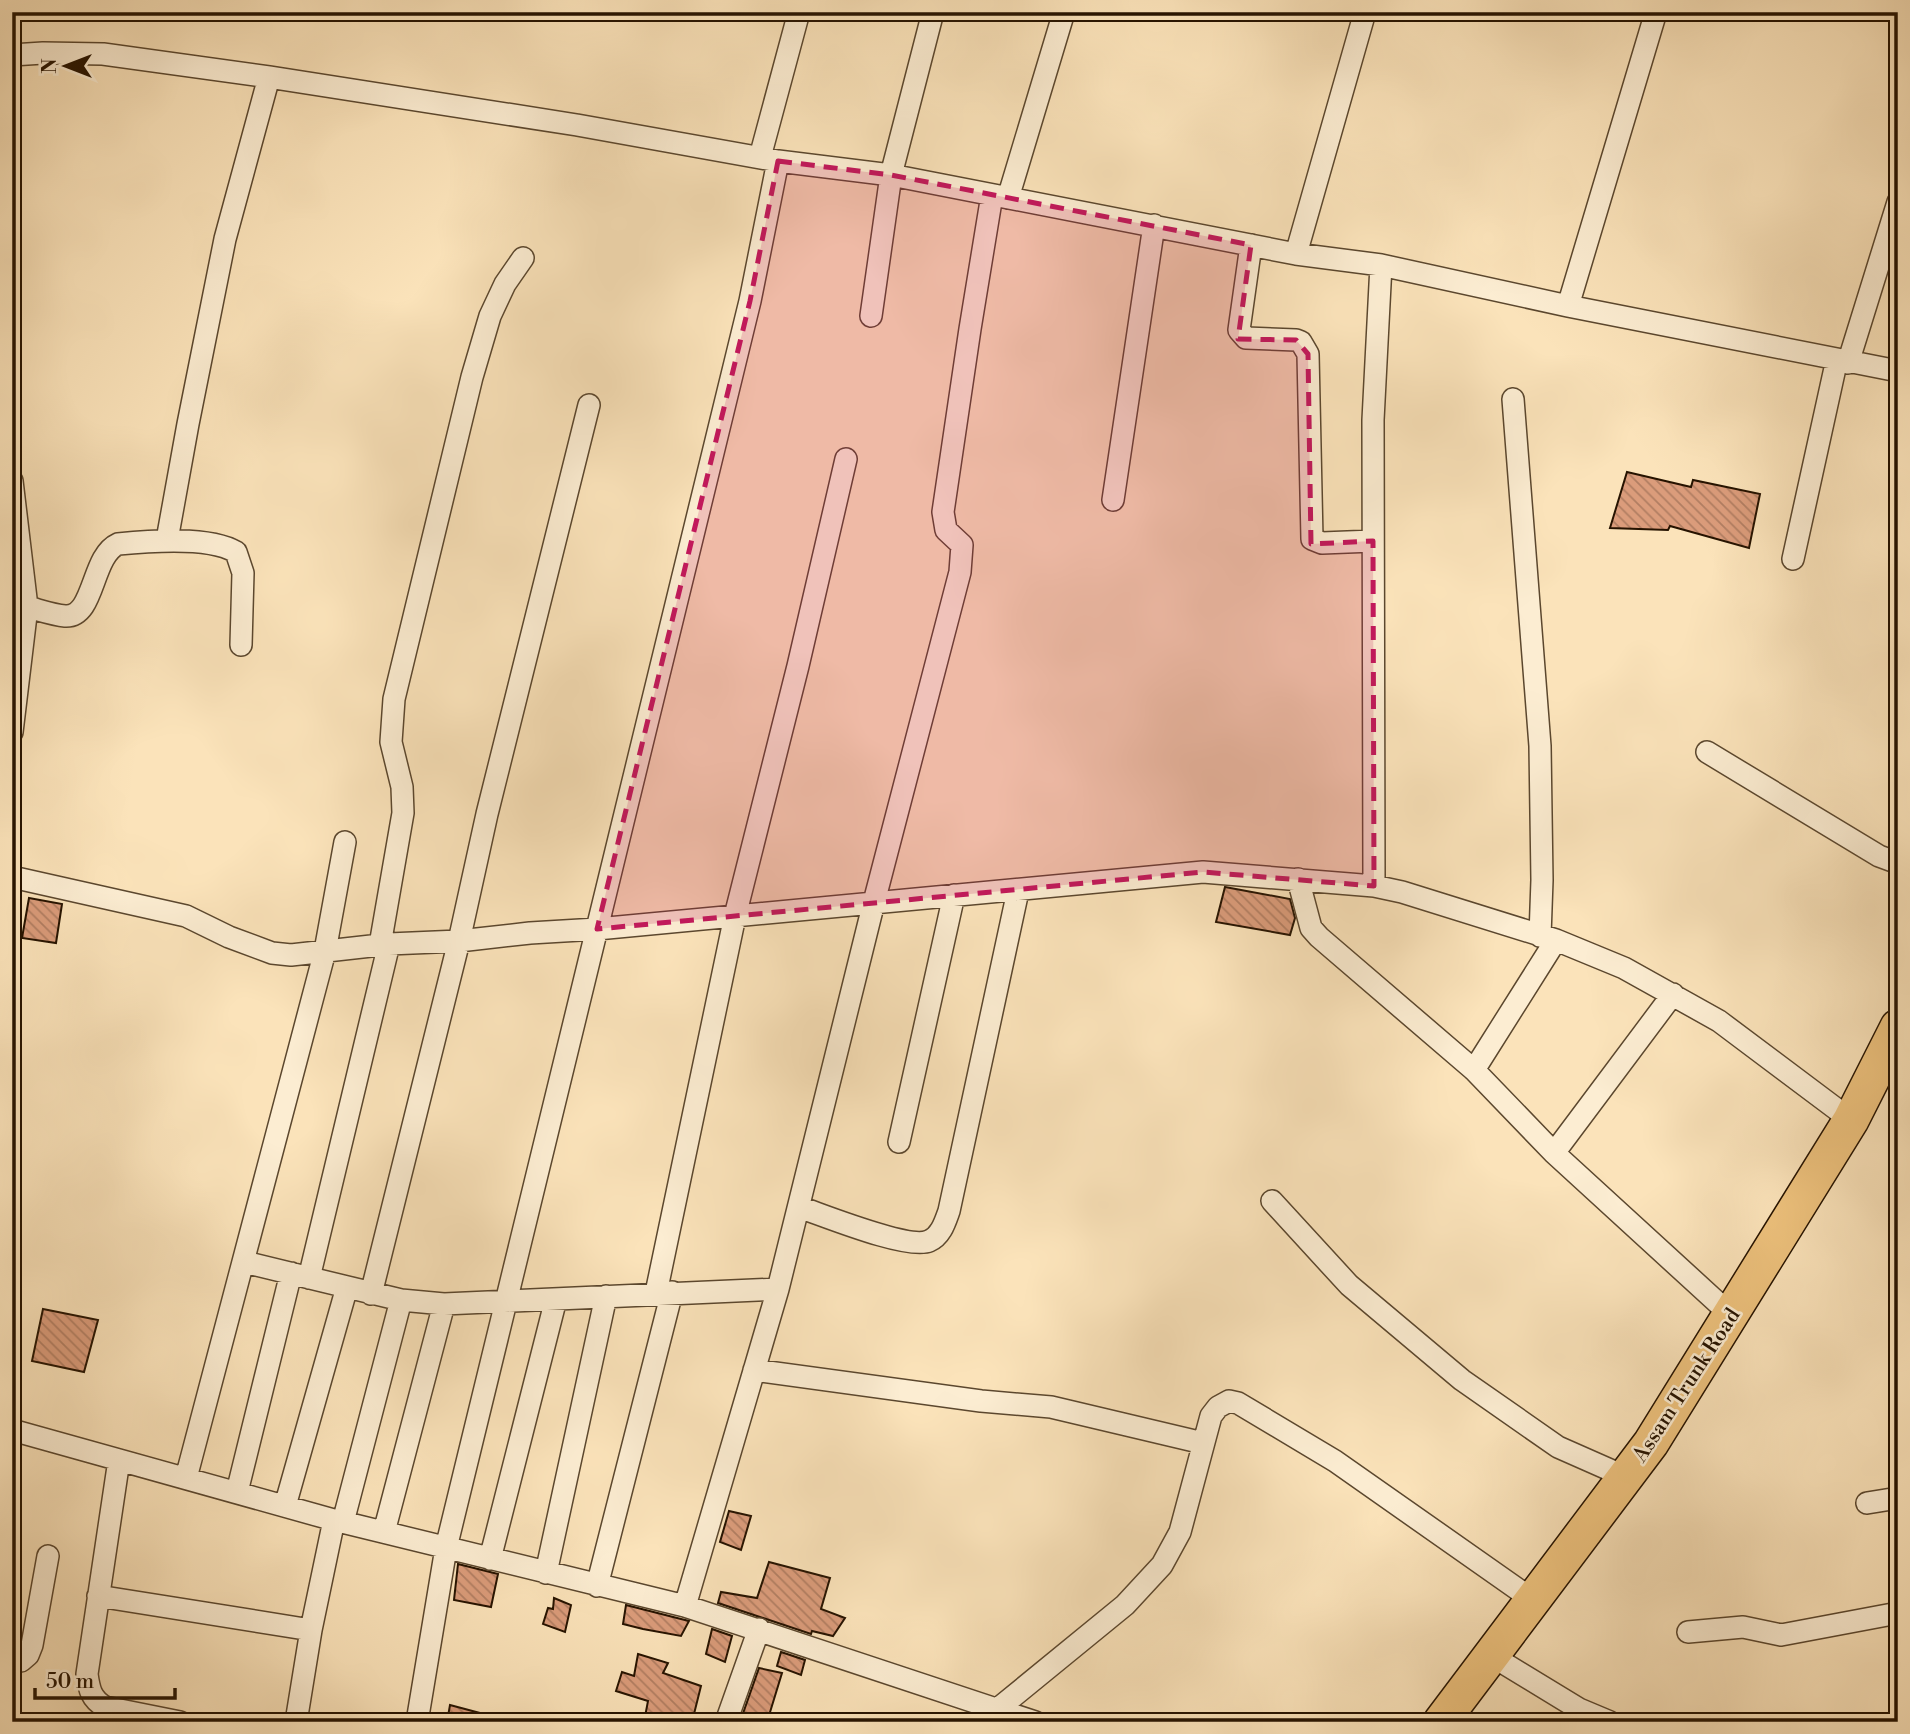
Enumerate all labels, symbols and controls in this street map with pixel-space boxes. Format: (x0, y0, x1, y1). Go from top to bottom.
north arrow (32, 32, 102, 102)
text: N (38, 58, 62, 74)
street label: Assam Trunk Road (1627, 1304, 1746, 1468)
scale bar (35, 1657, 175, 1701)
text: 50 m (46, 1669, 94, 1695)

